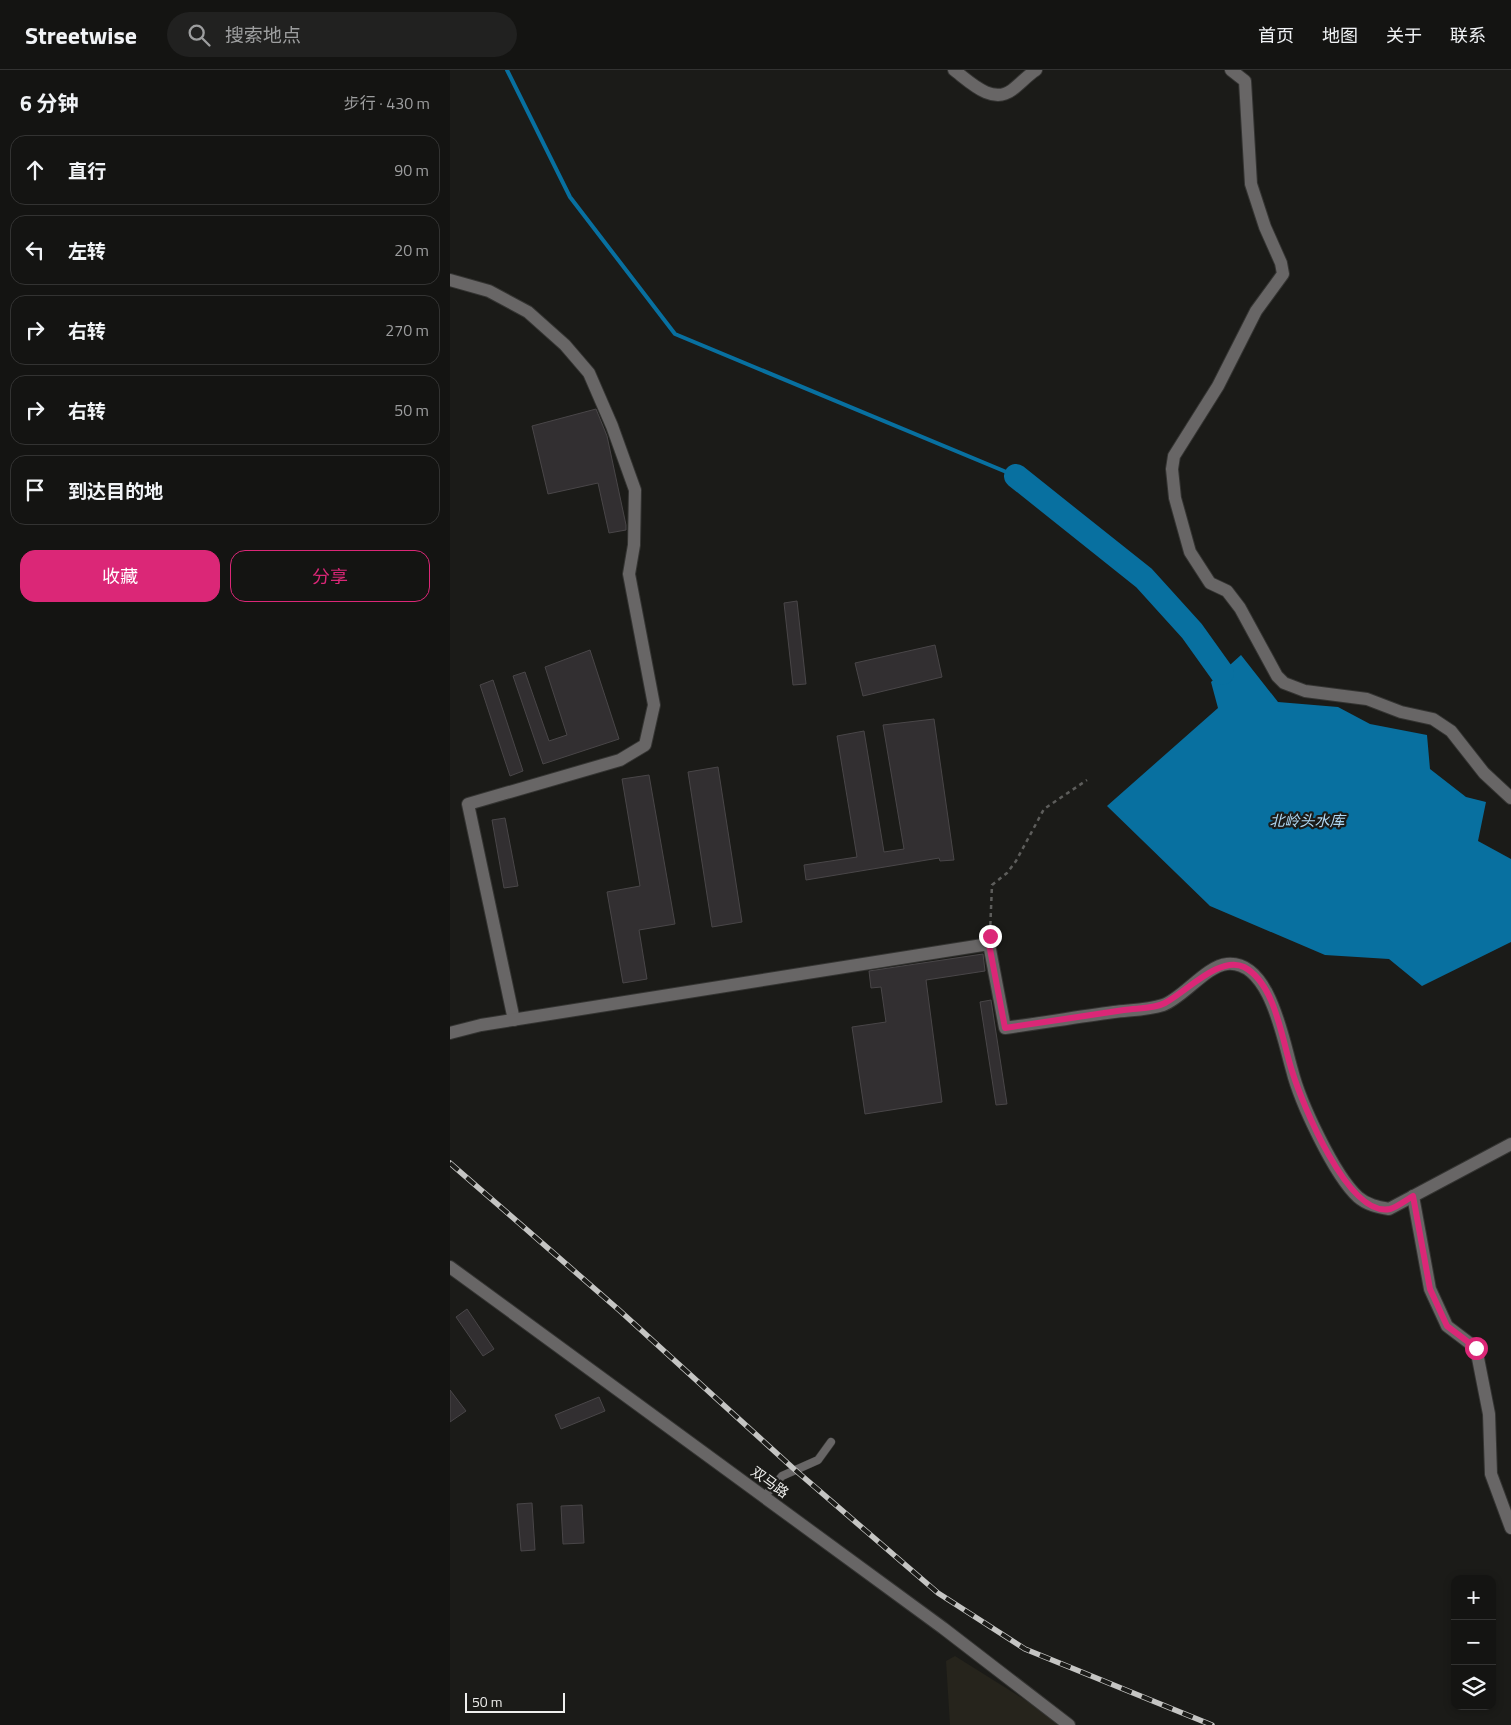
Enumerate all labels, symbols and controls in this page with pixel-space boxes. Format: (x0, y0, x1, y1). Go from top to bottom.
search box (167, 12, 517, 57)
text: Streetwise (25, 17, 137, 53)
text: 搜索地点 (225, 20, 301, 49)
icon: search (185, 21, 213, 49)
text: 首页 (1258, 22, 1294, 49)
text: 地图 (1322, 22, 1358, 49)
text: 关于 (1386, 22, 1422, 49)
text: 联系 (1450, 22, 1486, 49)
text: 6 分钟 (20, 87, 78, 119)
text: 步行 · 430 m (344, 91, 430, 115)
icon: ahead (21, 156, 49, 184)
text: 直行 (68, 156, 106, 185)
text: 90 m (394, 158, 429, 182)
icon: left (21, 236, 49, 264)
text: 左转 (68, 236, 106, 265)
text: 20 m (394, 238, 429, 262)
icon: right (21, 316, 49, 344)
text: 右转 (68, 316, 106, 345)
text: 270 m (385, 318, 429, 342)
icon: right (21, 396, 49, 424)
text: 右转 (68, 396, 106, 425)
text: 50 m (394, 398, 429, 422)
icon: arrive (21, 476, 49, 504)
text: 到达目的地 (68, 476, 163, 505)
button: 收藏 (20, 550, 220, 602)
button: 分享 (230, 550, 430, 602)
water label: 北岭头水库 (1269, 809, 1347, 832)
route end (979, 925, 1002, 948)
route start (1465, 1337, 1488, 1360)
street label: 双马路 (747, 1461, 793, 1502)
map controls (1451, 1575, 1496, 1710)
button: + (1451, 1575, 1496, 1620)
button: − (1451, 1620, 1496, 1665)
button: layers (1451, 1665, 1496, 1710)
scale bar (465, 1690, 565, 1713)
text: 50 m (472, 1691, 502, 1712)

